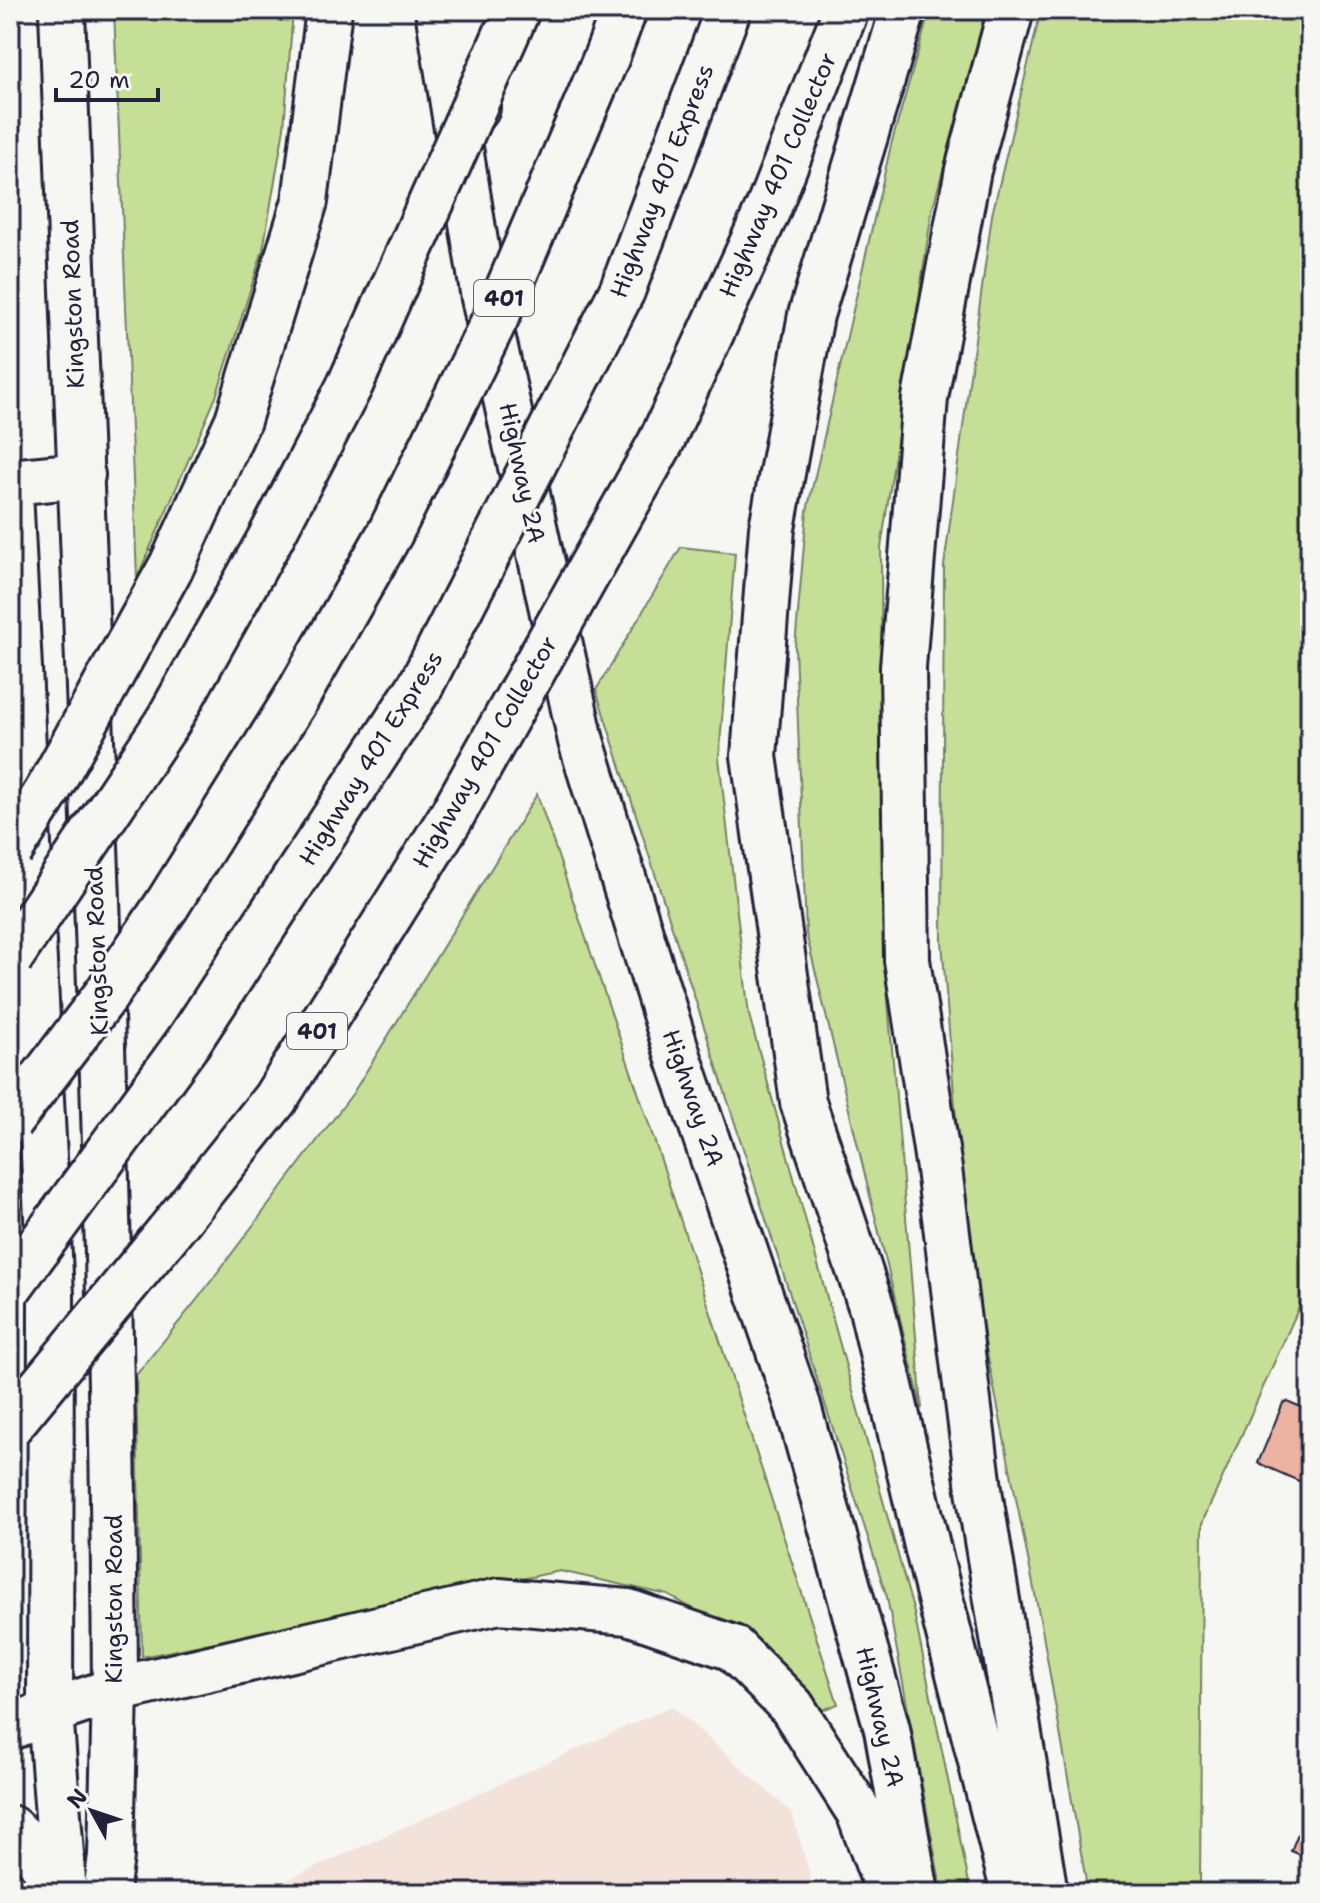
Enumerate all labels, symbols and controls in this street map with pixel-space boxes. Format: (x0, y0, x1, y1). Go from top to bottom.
street label: Highway 401 Collector (712, 47, 844, 303)
scale bar (56, 52, 158, 102)
street label: Highway 401 Express (603, 60, 721, 302)
text: 20 m (68, 64, 130, 96)
street label: Kingston Road (54, 219, 92, 389)
road number: 401 (474, 280, 534, 316)
street label: Highway 2A (491, 400, 553, 546)
street label: Highway 401 Collector (405, 630, 565, 874)
street label: Highway 401 Express (292, 644, 450, 872)
street label: Kingston Road (78, 866, 116, 1036)
road number: 401 (287, 1013, 347, 1049)
street label: Highway 2A (655, 1025, 731, 1171)
street label: Kingston Road (98, 1514, 130, 1684)
street label: Highway 2A (848, 1644, 912, 1790)
north arrow (52, 1771, 132, 1851)
text: N (60, 1782, 94, 1814)

